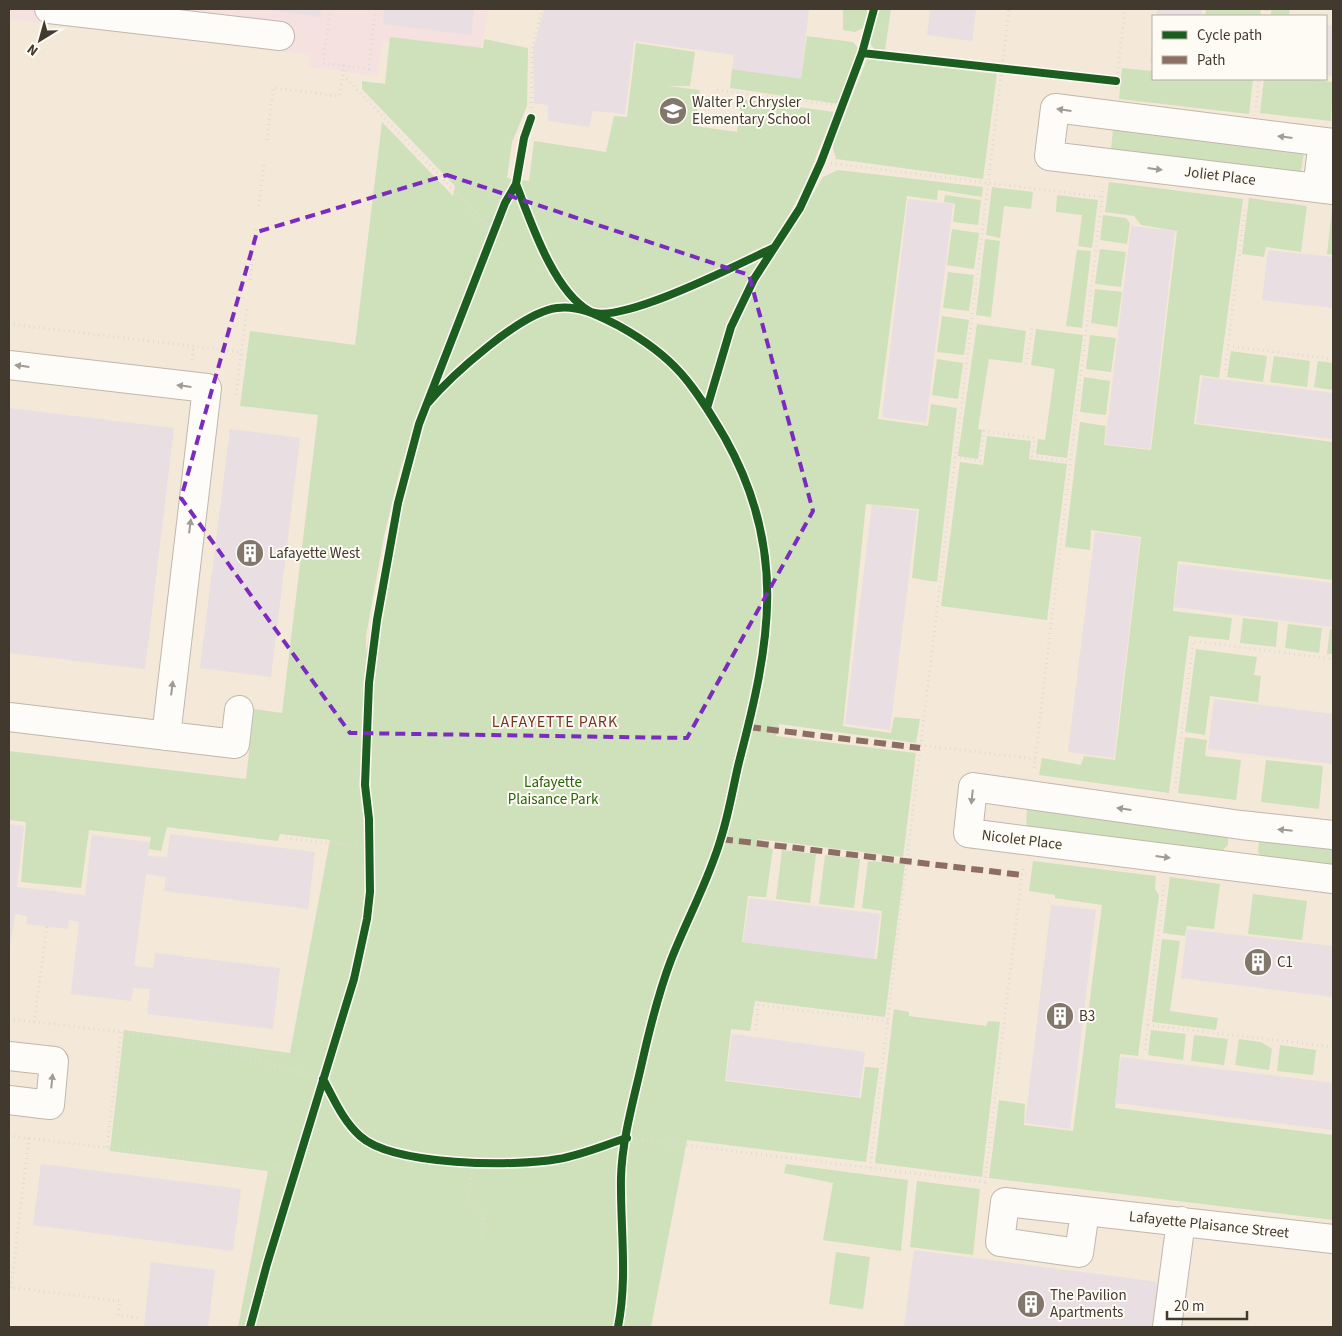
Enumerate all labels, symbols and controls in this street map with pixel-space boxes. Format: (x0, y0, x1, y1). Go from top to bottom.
north arrow (15, 15, 65, 65)
legend (1152, 15, 1327, 80)
text: Cycle path (1197, 25, 1262, 46)
text: N (23, 39, 43, 60)
text: Path (1197, 50, 1225, 71)
place label: Walter P. Chrysler Elementary School (692, 92, 810, 130)
school or university icon: Walter P. Chrysler Elementary School (658, 96, 688, 126)
one-way arrow (1056, 105, 1072, 113)
one-way arrow (1277, 133, 1293, 141)
street label: Joliet Place (1183, 161, 1257, 191)
one-way arrow (1147, 165, 1163, 173)
one-way arrow (14, 362, 30, 370)
one-way arrow (176, 382, 192, 390)
one-way arrow (186, 518, 194, 534)
building icon: Lafayette West (235, 538, 265, 568)
place label: Lafayette West (269, 543, 360, 564)
one-way arrow (168, 679, 176, 695)
district label: LAFAYETTE PARK (492, 711, 618, 733)
park label: Lafayette Plaisance Park (508, 772, 599, 810)
one-way arrow (968, 790, 976, 806)
one-way arrow (1115, 804, 1131, 812)
street label: Nicolet Place (980, 825, 1064, 855)
one-way arrow (1276, 826, 1292, 834)
one-way arrow (1155, 853, 1171, 861)
building icon: C1 (1243, 947, 1273, 977)
place label: C1 (1277, 952, 1293, 973)
building icon: B3 (1045, 1001, 1075, 1031)
place label: B3 (1079, 1006, 1095, 1027)
one-way arrow (49, 1072, 57, 1088)
street label: Lafayette Plaisance Street (1128, 1206, 1290, 1244)
place label: The Pavilion Apartments (1050, 1285, 1127, 1323)
scale bar (1167, 1288, 1247, 1320)
building icon: The Pavilion Apartments (1016, 1289, 1046, 1319)
text: 20 m (1174, 1296, 1204, 1317)

